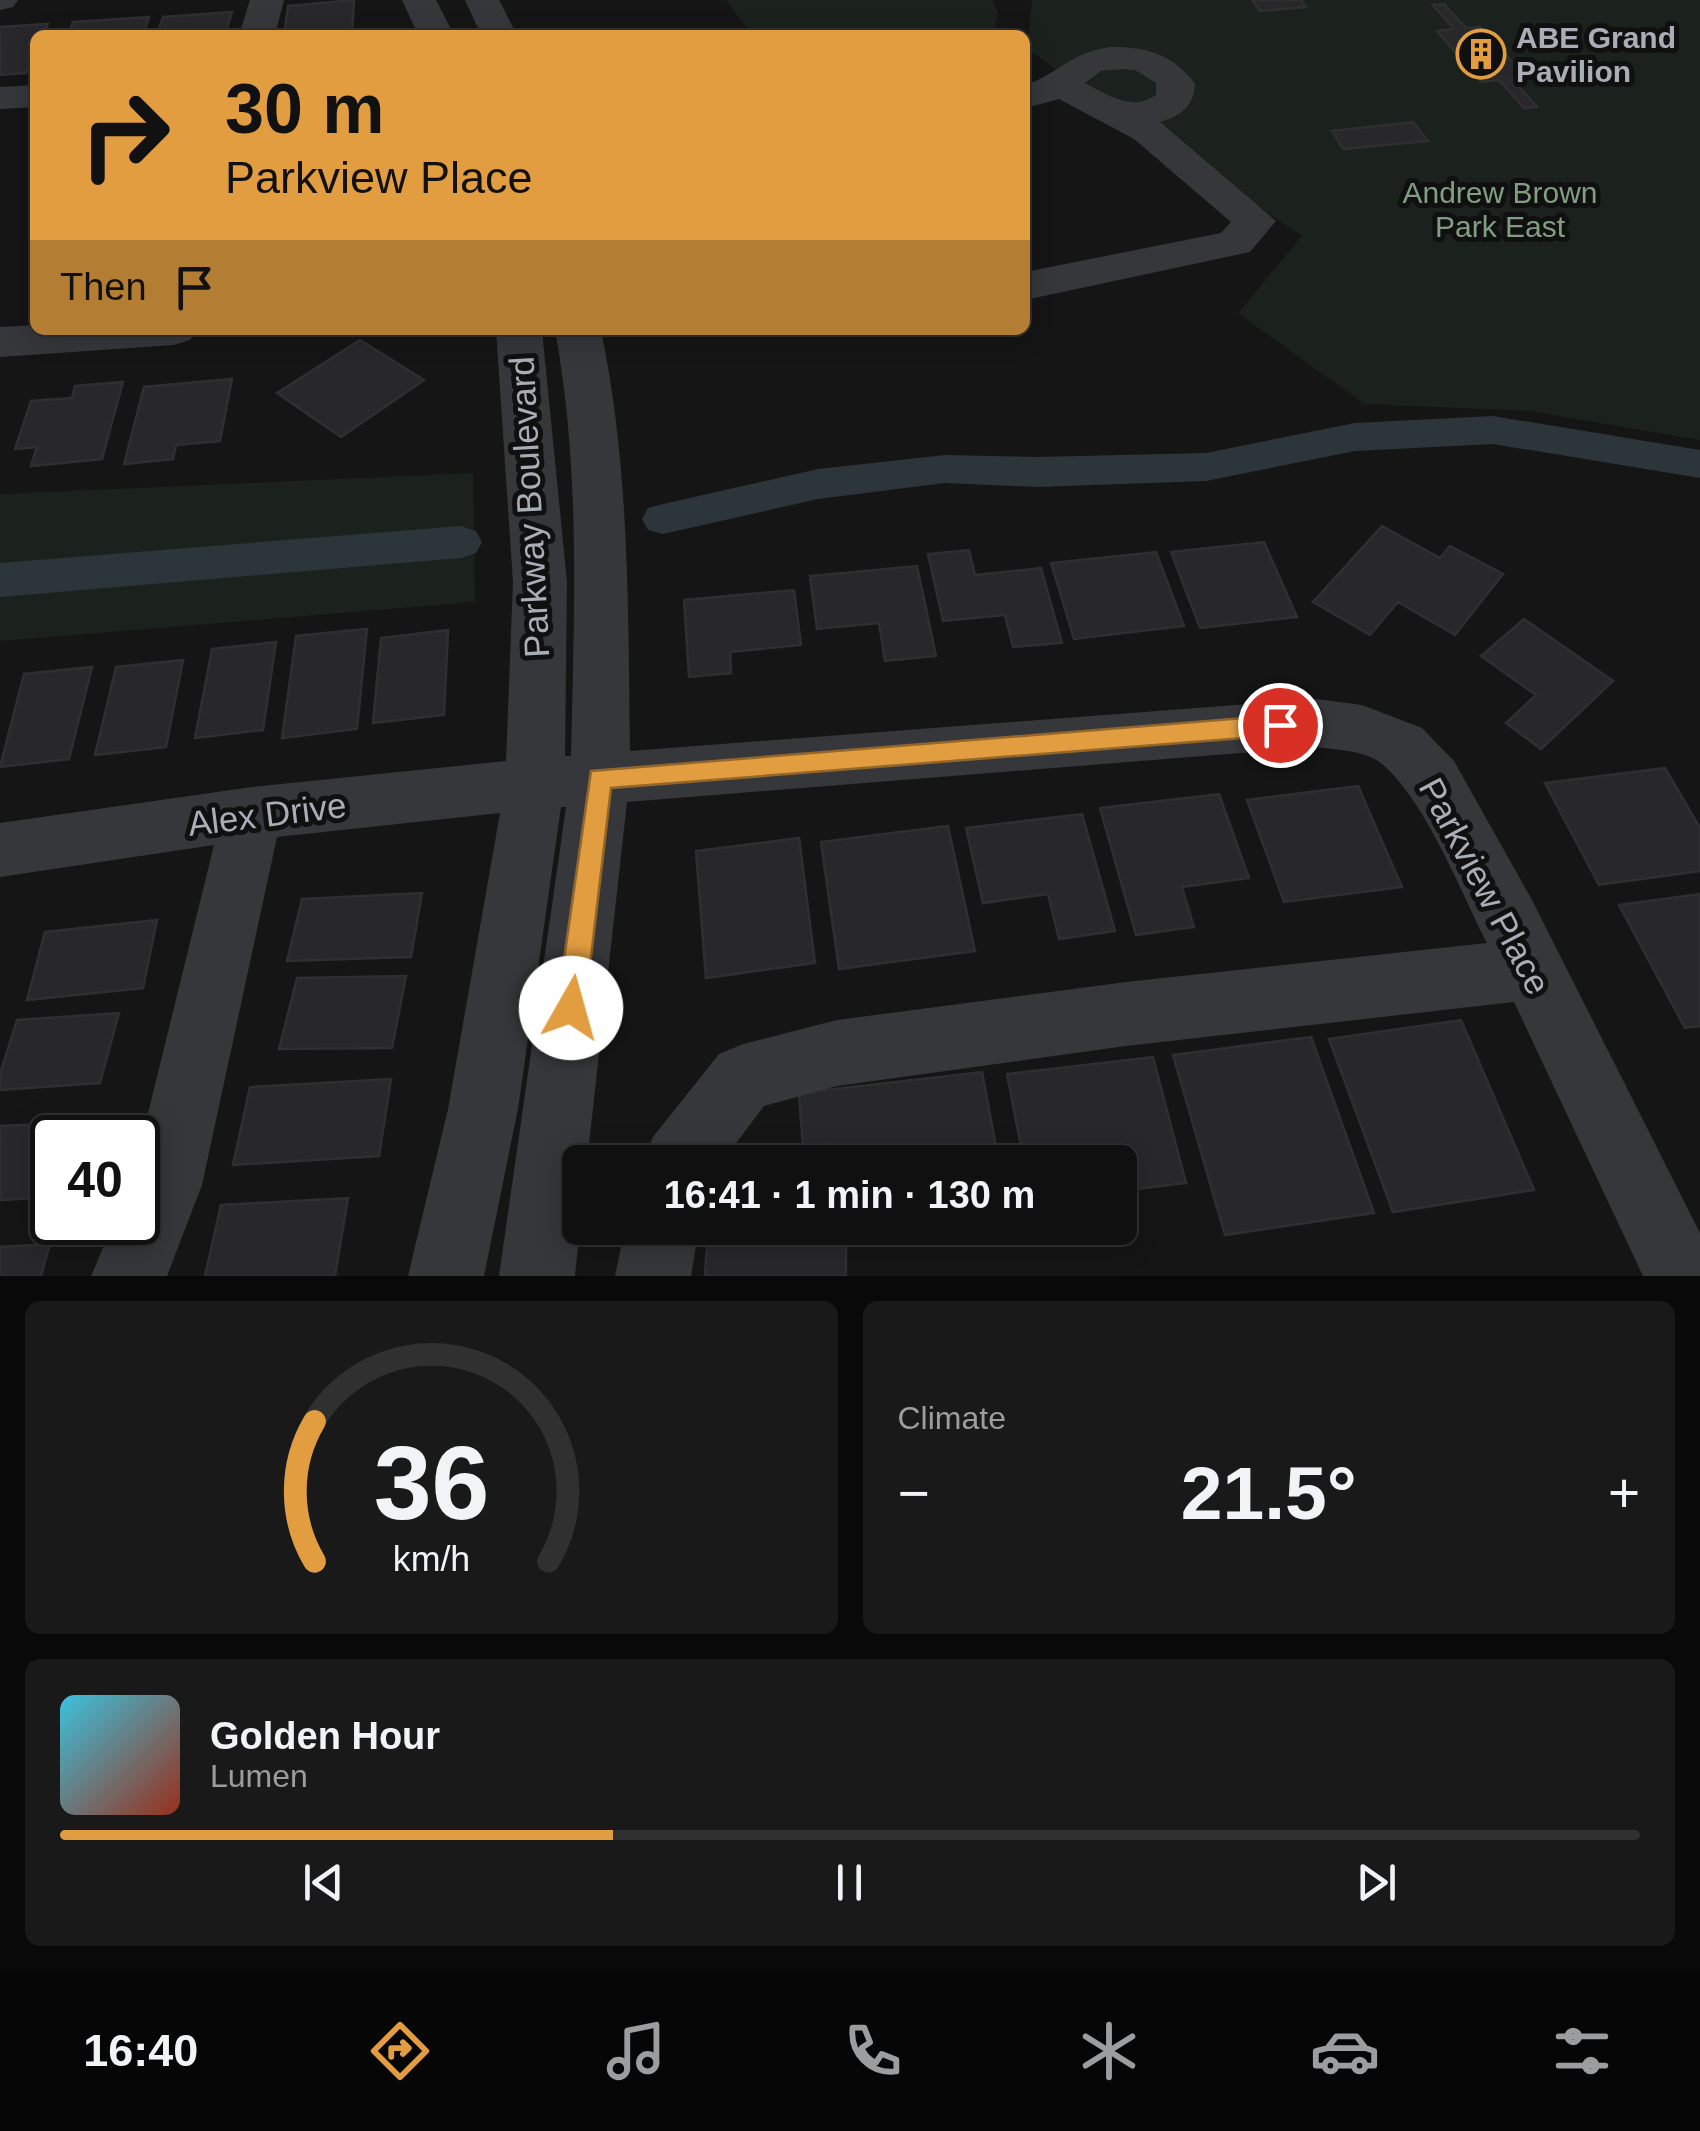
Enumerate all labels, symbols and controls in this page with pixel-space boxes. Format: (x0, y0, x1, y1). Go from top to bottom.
place label: ABE Grand Pavilion (1516, 21, 1676, 88)
building icon: ABE Grand Pavilion (1455, 28, 1507, 80)
icon: right (60, 70, 190, 200)
text: 30 m (225, 70, 385, 148)
text: Parkview Place (225, 152, 533, 203)
park label: Andrew Brown Park East (1402, 176, 1598, 243)
icon: arrive (167, 260, 222, 315)
text: Then (60, 266, 147, 308)
street label: Parkway Boulevard (502, 355, 556, 659)
pin (1238, 683, 1323, 768)
icon: arrive (1253, 698, 1308, 753)
street label: Parkview Place (1412, 771, 1558, 1001)
street label: Alex Drive (185, 785, 349, 843)
position arrow (519, 956, 623, 1060)
speed limit sign: 40 (30, 1115, 160, 1245)
text: 16:41 · 1 min · 130 m (664, 1174, 1035, 1216)
text: Climate (898, 1400, 1006, 1436)
text: 36 (373, 1425, 489, 1541)
text: 21.5° (1181, 1451, 1357, 1535)
text: − (898, 1462, 930, 1524)
text: + (1608, 1462, 1640, 1524)
text: km/h (393, 1539, 470, 1579)
text: Golden Hour (210, 1715, 440, 1757)
text: Lumen (210, 1758, 308, 1794)
icon: previous (296, 1855, 351, 1910)
icon: pause (822, 1855, 877, 1910)
icon: next (1349, 1855, 1404, 1910)
icon: directions (365, 2016, 435, 2086)
icon: music (601, 2016, 671, 2086)
icon: phone (838, 2016, 908, 2086)
icon: climate (1074, 2016, 1144, 2086)
icon: car (1310, 2016, 1380, 2086)
icon: filters (1547, 2016, 1617, 2086)
text: 16:40 (83, 2025, 198, 2076)

